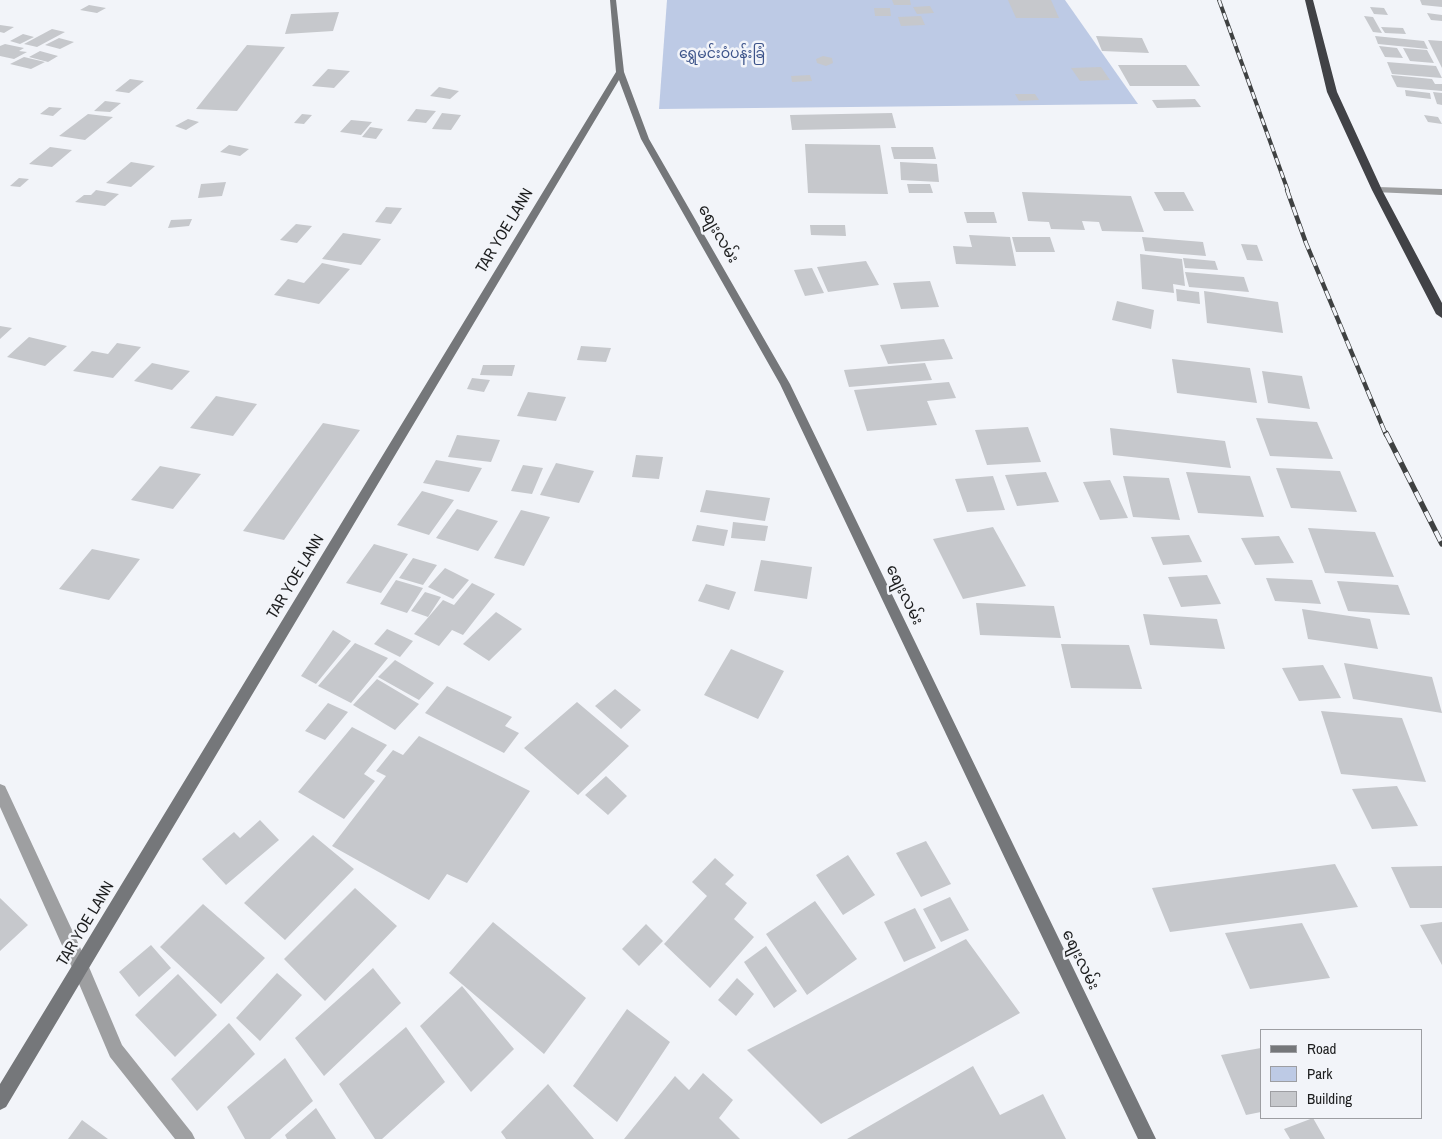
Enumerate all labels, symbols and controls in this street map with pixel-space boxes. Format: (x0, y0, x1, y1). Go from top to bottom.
park label: ရွှေမင်းဝံပန်းခြံ (679, 46, 765, 62)
street label: TAR YOE LANN (472, 185, 538, 277)
street label: စျေးလမ်း (694, 201, 742, 267)
street label: TAR YOE LANN (263, 531, 329, 623)
street label: စျေးလမ်း (881, 562, 927, 628)
street label: TAR YOE LANN (53, 878, 119, 970)
street label: စျေးလမ်း (1057, 927, 1103, 993)
legend (1260, 1029, 1422, 1119)
text: Road (1307, 1038, 1336, 1059)
text: Park (1307, 1063, 1332, 1084)
text: Building (1307, 1088, 1352, 1109)

